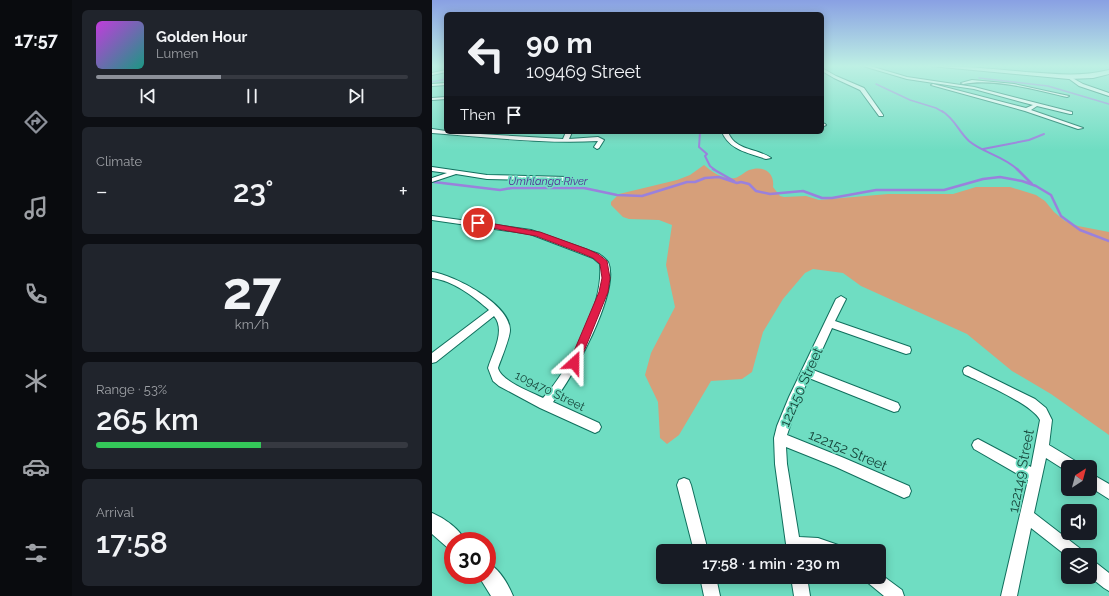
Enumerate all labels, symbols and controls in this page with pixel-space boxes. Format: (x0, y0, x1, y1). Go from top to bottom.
text: 90 m (526, 27, 592, 60)
text: Golden Hour (156, 28, 247, 46)
icon: left (460, 28, 512, 80)
text: 17:57 (14, 29, 58, 50)
text: Lumen (156, 46, 198, 61)
text: 109469 Street (526, 61, 641, 82)
icon: previous (137, 85, 159, 107)
icon: pause (241, 85, 263, 107)
icon: next (345, 85, 367, 107)
icon: arrive (503, 104, 525, 126)
text: Then (460, 106, 495, 124)
icon: directions (22, 108, 50, 136)
text: Climate (96, 154, 142, 169)
text: 23° (233, 174, 274, 209)
water label: Umhlanga River (508, 175, 589, 188)
text: − (96, 178, 108, 204)
text: + (399, 178, 408, 204)
icon: music (22, 194, 50, 222)
pin (461, 206, 495, 240)
icon: arrive (467, 212, 489, 234)
text: 27 (223, 260, 281, 321)
icon: phone (22, 280, 50, 308)
text: km/h (235, 317, 269, 332)
position arrow (553, 342, 595, 384)
street label: 122150 Street (776, 345, 826, 429)
icon: climate (22, 367, 50, 395)
street label: 109470 Street (513, 368, 587, 414)
text: Range · 53% (96, 382, 167, 397)
text: 265 km (96, 402, 199, 437)
street label: 122152 Street (806, 426, 890, 474)
street label: 122149 Street (1005, 428, 1037, 514)
icon: car (22, 453, 50, 481)
north arrow (1061, 460, 1097, 496)
map controls (1061, 460, 1097, 584)
button: sound (1061, 504, 1097, 540)
text: Arrival (96, 505, 134, 520)
text: 17:58 (96, 525, 168, 560)
speed limit sign: 30 (444, 532, 496, 584)
icon: filters (22, 539, 50, 567)
button: layers (1061, 548, 1097, 584)
text: 17:58 · 1 min · 230 m (702, 555, 840, 573)

